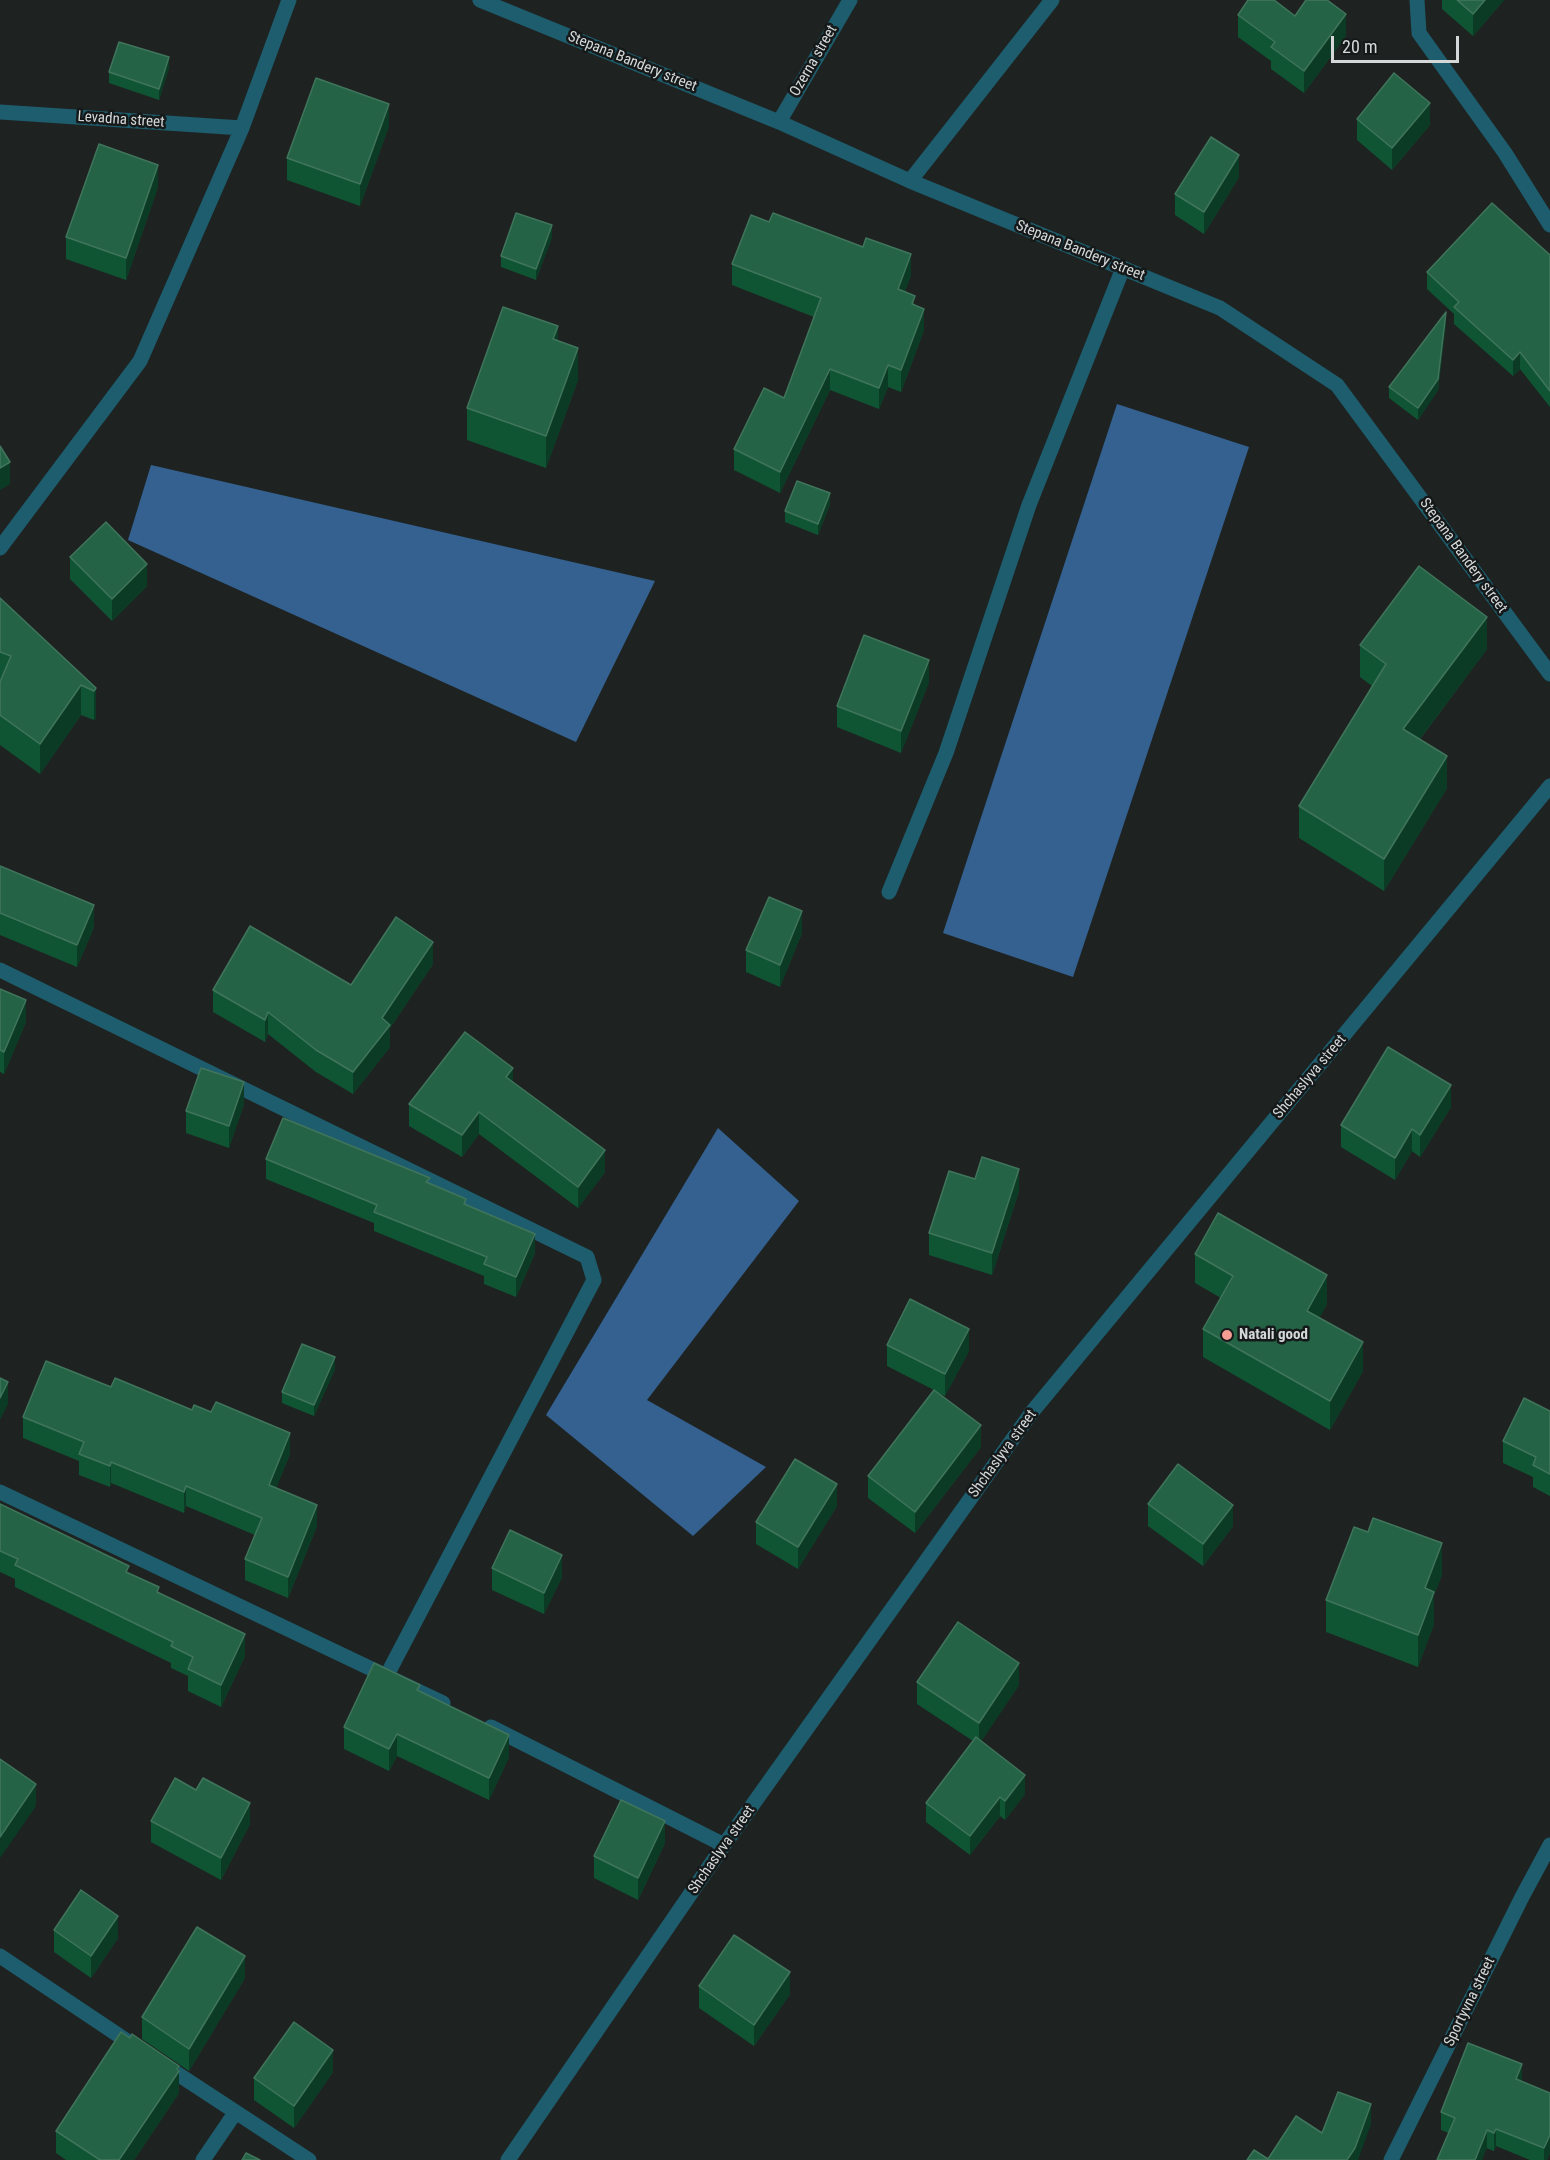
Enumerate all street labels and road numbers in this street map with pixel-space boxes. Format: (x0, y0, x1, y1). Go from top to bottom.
street label: Ozerna street (786, 22, 842, 100)
street label: Stepana Bandery street (565, 28, 699, 96)
street label: Levadna street (77, 108, 165, 132)
street label: Stepana Bandery street (1013, 217, 1147, 285)
street label: Stepana Bandery street (1415, 495, 1511, 617)
street label: Shchaslyva street (1270, 1031, 1350, 1123)
street label: Shchaslyva street (965, 1407, 1041, 1501)
street label: Shchaslyva street (685, 1802, 759, 1898)
street label: Sportyvna street (1441, 1955, 1499, 2049)

